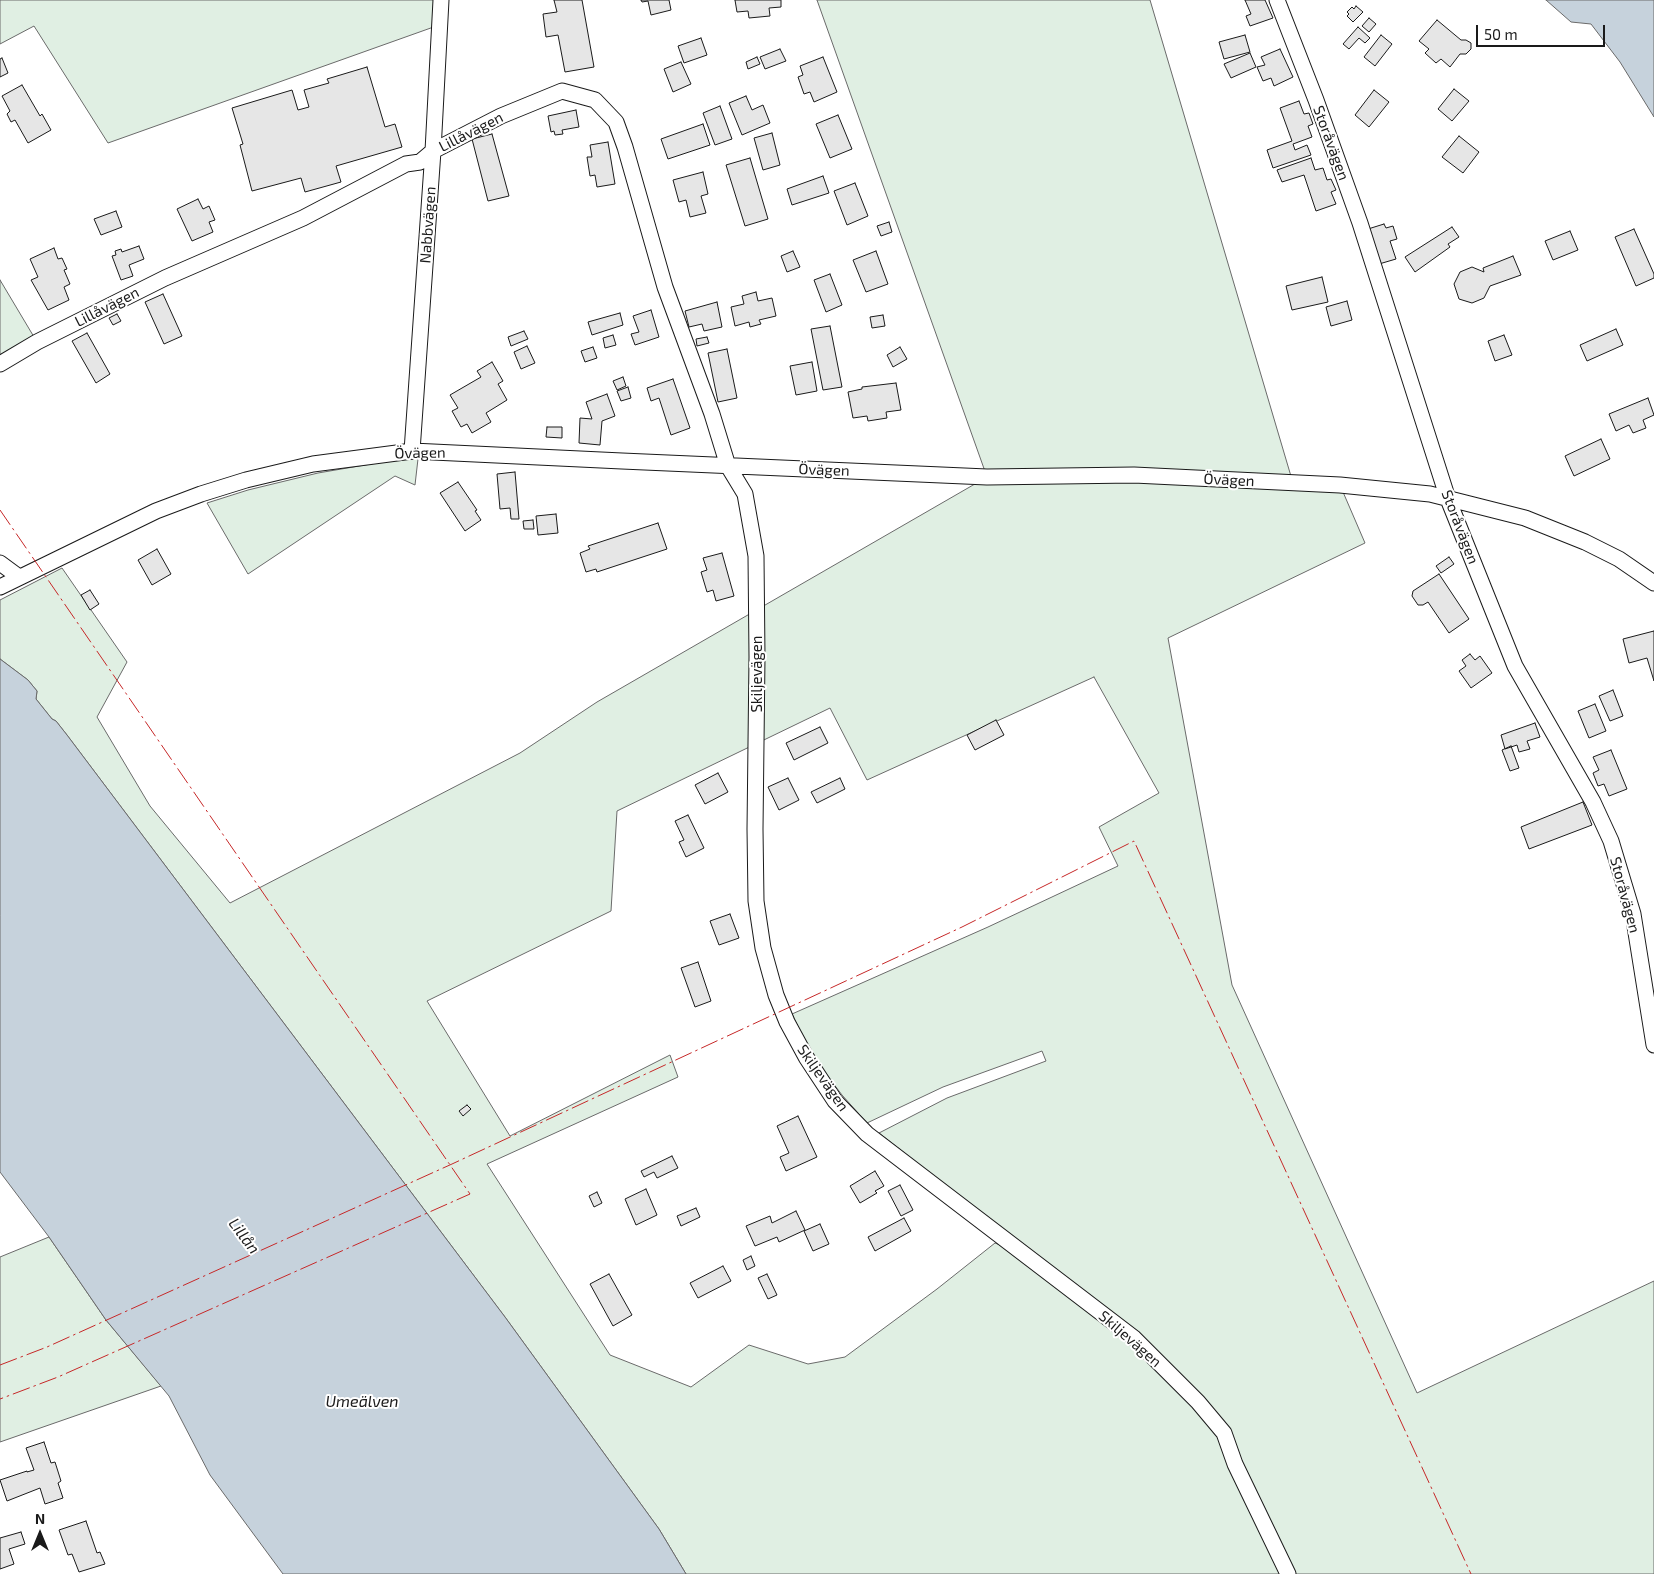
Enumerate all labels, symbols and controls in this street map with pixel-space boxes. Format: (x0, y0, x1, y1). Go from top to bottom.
scale bar (1479, 15, 1608, 47)
text: 50 m (1484, 25, 1518, 43)
street label: Storåvägen (1309, 103, 1353, 183)
street label: Lillåvägen (436, 108, 506, 156)
street label: Nabbvägen (416, 186, 440, 264)
street label: Lillåvägen (72, 283, 142, 331)
street label: Övägen (394, 444, 446, 462)
street label: Övägen (798, 460, 850, 480)
street label: Övägen (1203, 470, 1255, 490)
street label: Storåvägen (1438, 487, 1482, 567)
street label: Skiljevägen (748, 635, 766, 713)
street label: Storåvägen (1606, 855, 1644, 935)
street label: Skiljevägen (793, 1041, 853, 1115)
water label: Lillån (224, 1214, 264, 1258)
street label: Skiljevägen (1095, 1307, 1165, 1371)
water label: Umeälven (325, 1392, 399, 1412)
north arrow (15, 1509, 65, 1559)
text: N (35, 1510, 45, 1527)

